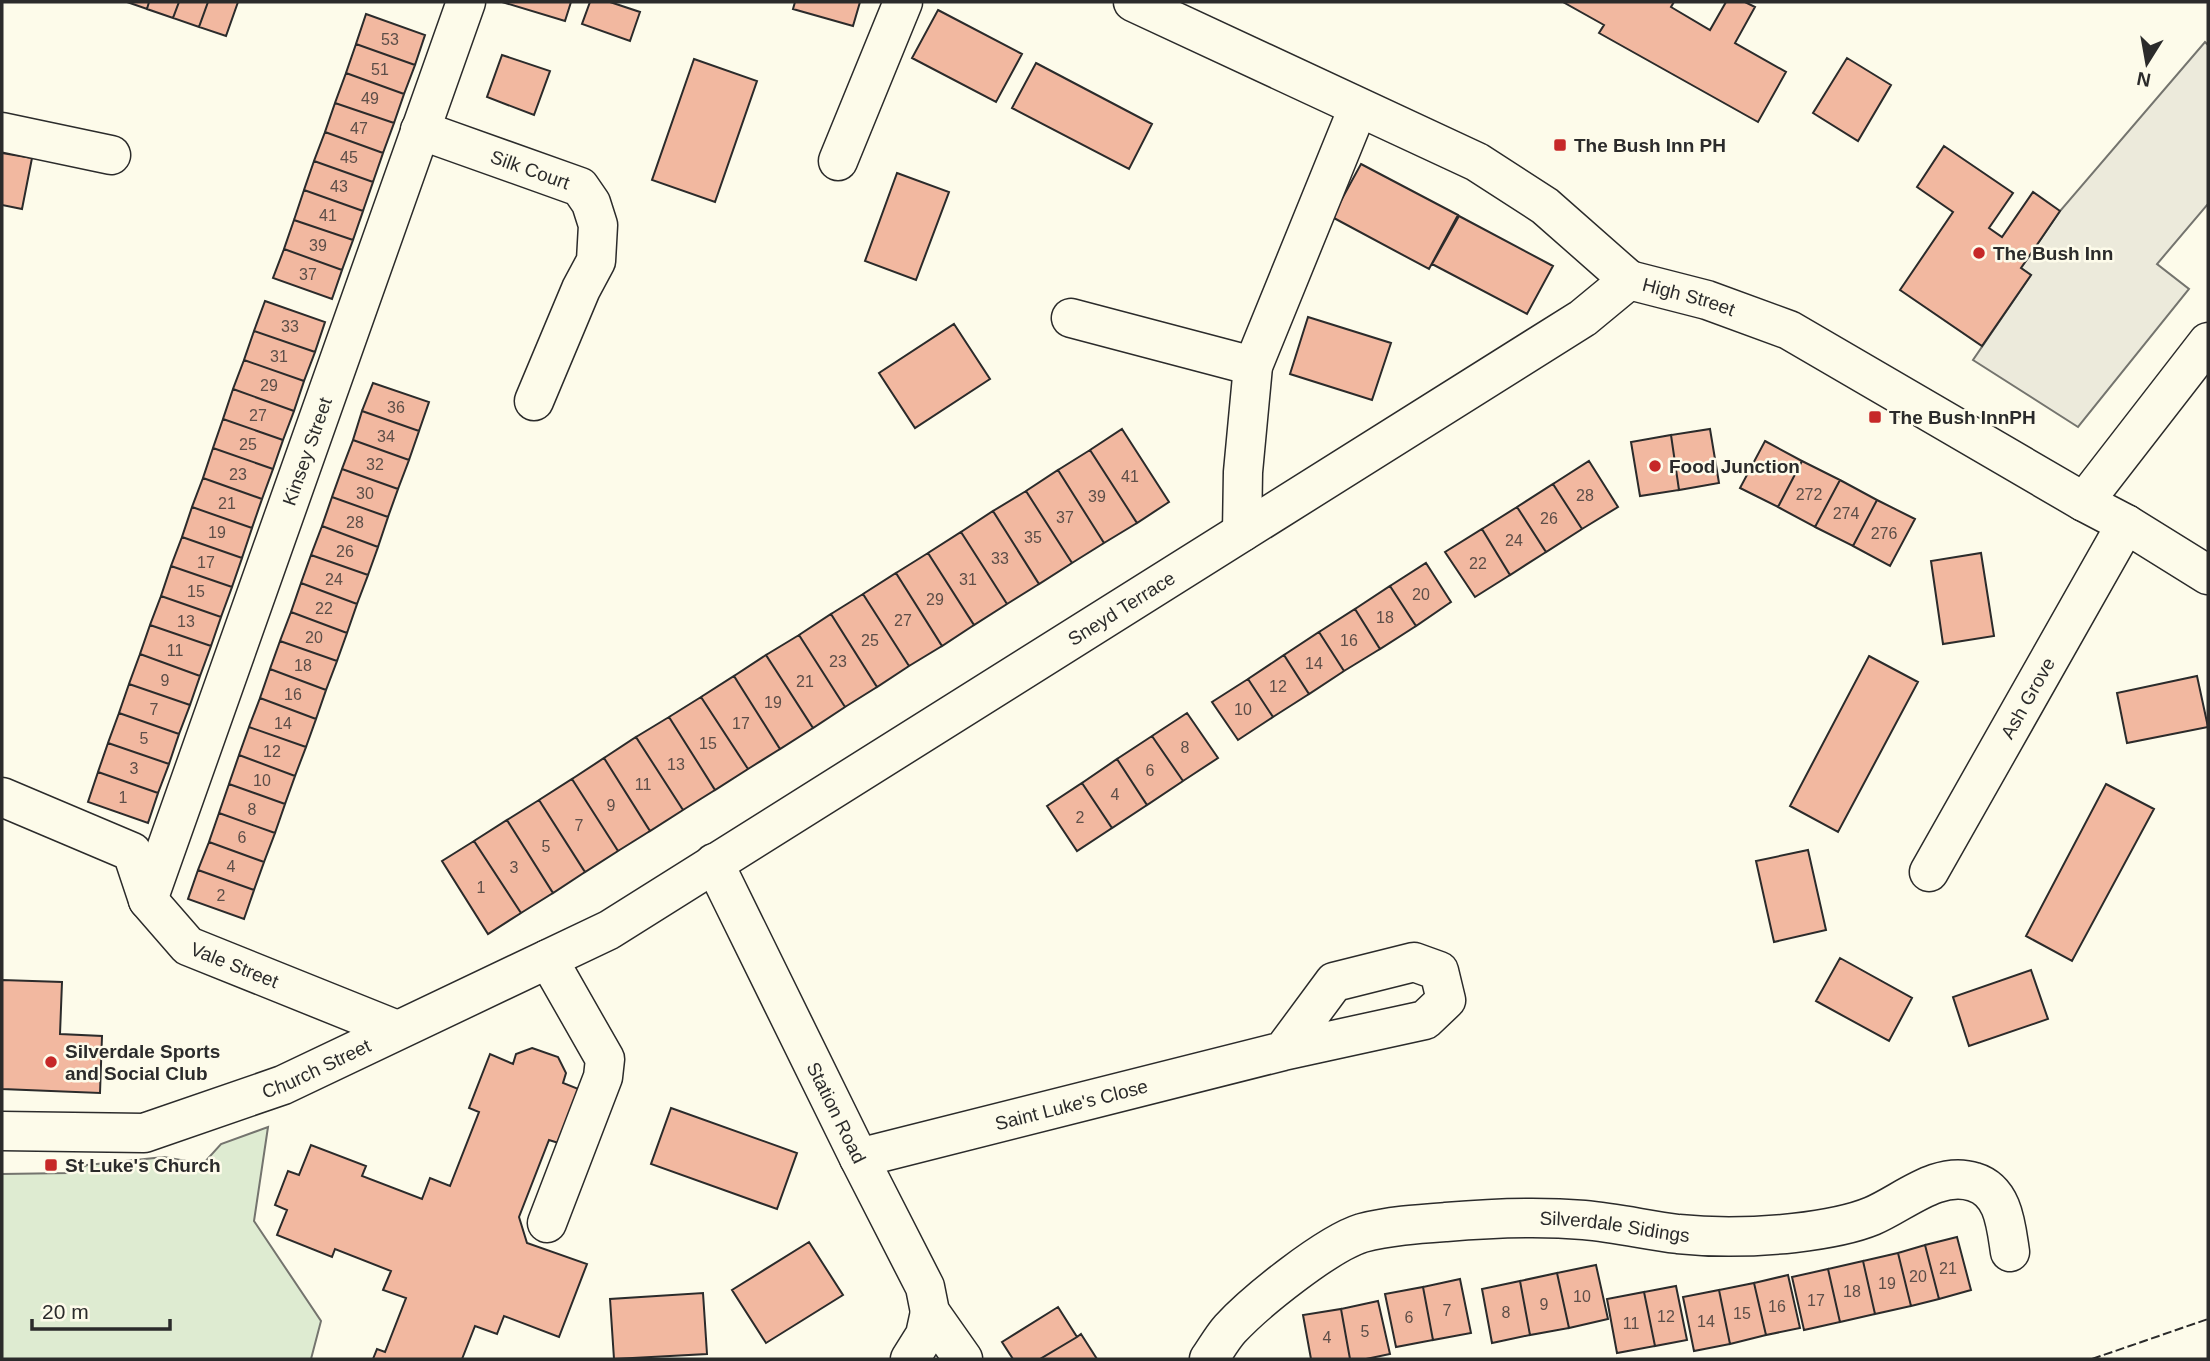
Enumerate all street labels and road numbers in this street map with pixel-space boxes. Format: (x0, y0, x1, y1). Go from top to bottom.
street label: Silk Court (488, 146, 573, 194)
street label: High Street (1640, 274, 1738, 321)
street label: Kinsey Street (279, 394, 336, 508)
street label: Sneyd Terrace (1064, 567, 1179, 650)
street label: Ash Grove (1997, 654, 2059, 742)
street label: Vale Street (188, 938, 282, 993)
street label: Church Street (259, 1035, 375, 1102)
street label: Station Road (803, 1059, 870, 1167)
street label: Saint Luke's Close (993, 1076, 1150, 1134)
street label: Silverdale Sidings (1539, 1208, 1690, 1246)

